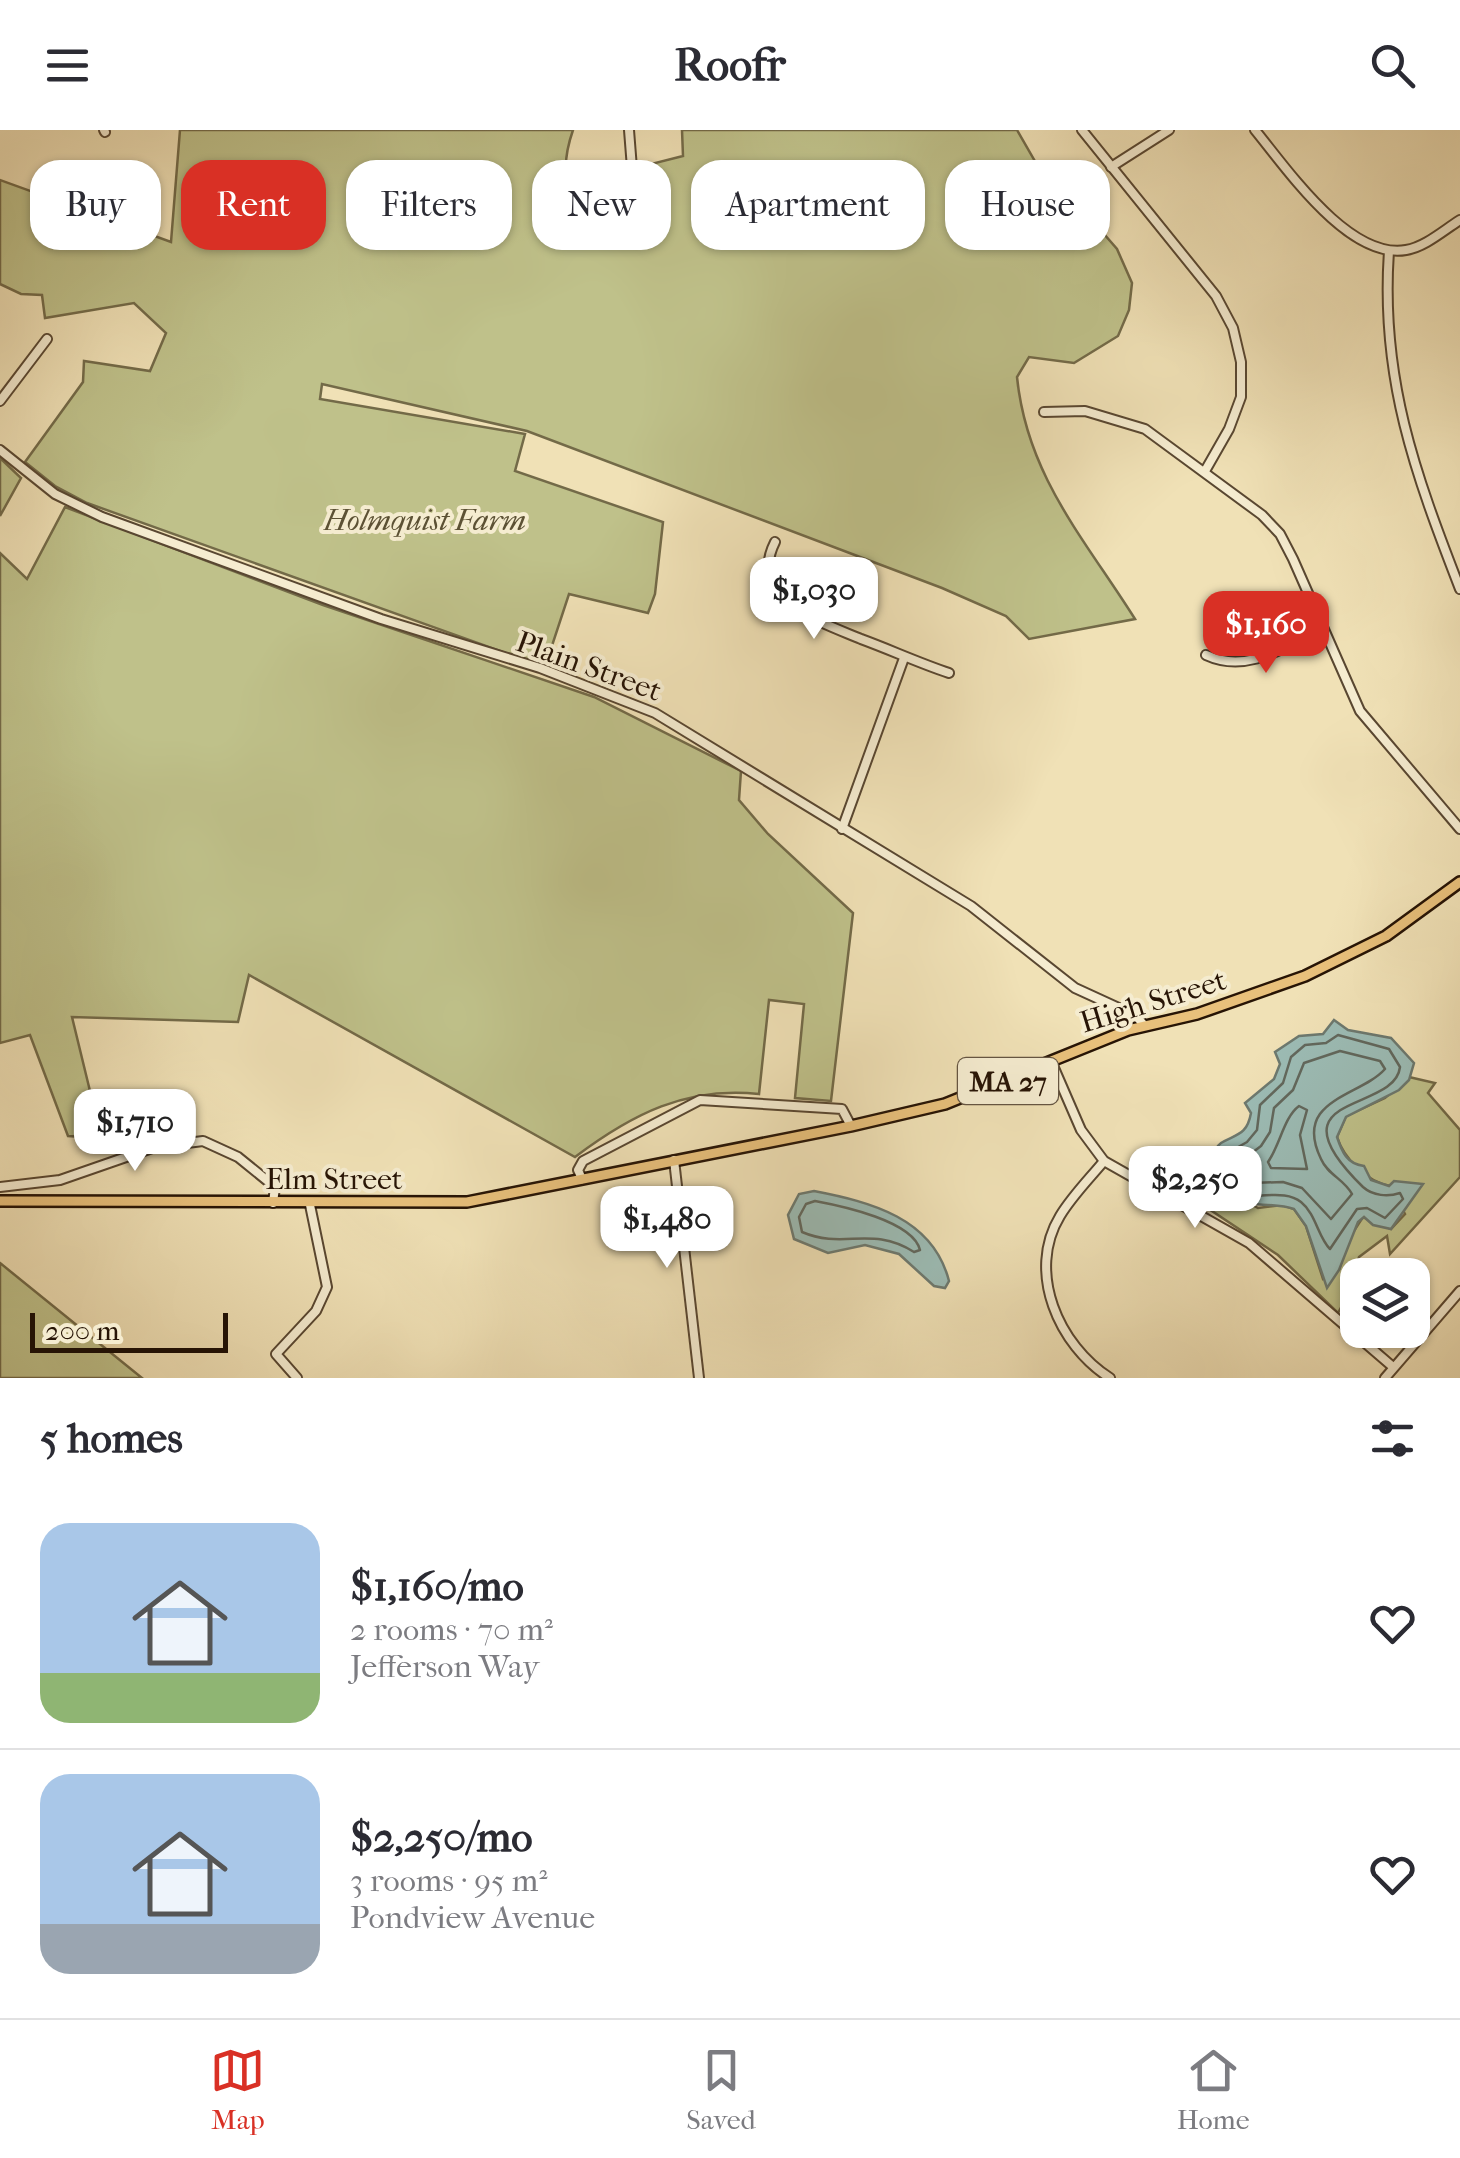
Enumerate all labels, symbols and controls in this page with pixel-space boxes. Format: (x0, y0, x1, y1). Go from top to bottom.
icon: menu (40, 38, 95, 93)
icon: search (1365, 38, 1420, 93)
text: Roofr (674, 39, 786, 92)
chip: Buy (30, 160, 161, 250)
chip: Rent (181, 160, 326, 250)
chip: Filters (346, 160, 512, 250)
chip: New (532, 160, 671, 250)
chip: Apartment (691, 160, 925, 250)
chip: House (945, 160, 1110, 250)
park label: Holmquist Farm (323, 503, 526, 538)
pin: $1,030 (733, 557, 895, 642)
text: $1,030 (772, 571, 856, 608)
pin: $1,160 (1185, 591, 1347, 676)
text: $1,160 (1225, 605, 1307, 642)
street label: Plain Street (511, 624, 667, 709)
street label: High Street (1076, 963, 1231, 1040)
road number: MA 27 (958, 1058, 1058, 1104)
pin: $1,710 (54, 1089, 216, 1174)
text: $1,710 (96, 1103, 174, 1140)
pin: $2,250 (1114, 1146, 1276, 1231)
text: $2,250 (1151, 1160, 1239, 1197)
street label: Elm Street (265, 1162, 403, 1197)
pin: $1,480 (586, 1186, 748, 1271)
text: $1,480 (622, 1200, 712, 1237)
map controls (1340, 1258, 1430, 1348)
button: layers (1340, 1258, 1430, 1348)
scale bar (30, 1308, 228, 1352)
text: 200 m (45, 1314, 120, 1347)
icon: filters (1365, 1411, 1420, 1466)
text: 5 homes (40, 1414, 183, 1463)
text: $1,160/mo (350, 1562, 524, 1611)
icon: home (120, 1563, 240, 1683)
icon: heart (1365, 1596, 1420, 1651)
text: 2 rooms · 70 m² (350, 1611, 553, 1648)
text: Jefferson Way (350, 1648, 539, 1685)
text: $2,250/mo (350, 1813, 532, 1862)
icon: home (120, 1814, 240, 1934)
icon: heart (1365, 1847, 1420, 1902)
text: 3 rooms · 95 m² (350, 1862, 547, 1899)
text: Pondview Avenue (350, 1899, 595, 1936)
tab: Map (210, 2043, 265, 2136)
tab: Saved (686, 2043, 756, 2136)
tab: Home (1177, 2043, 1250, 2136)

